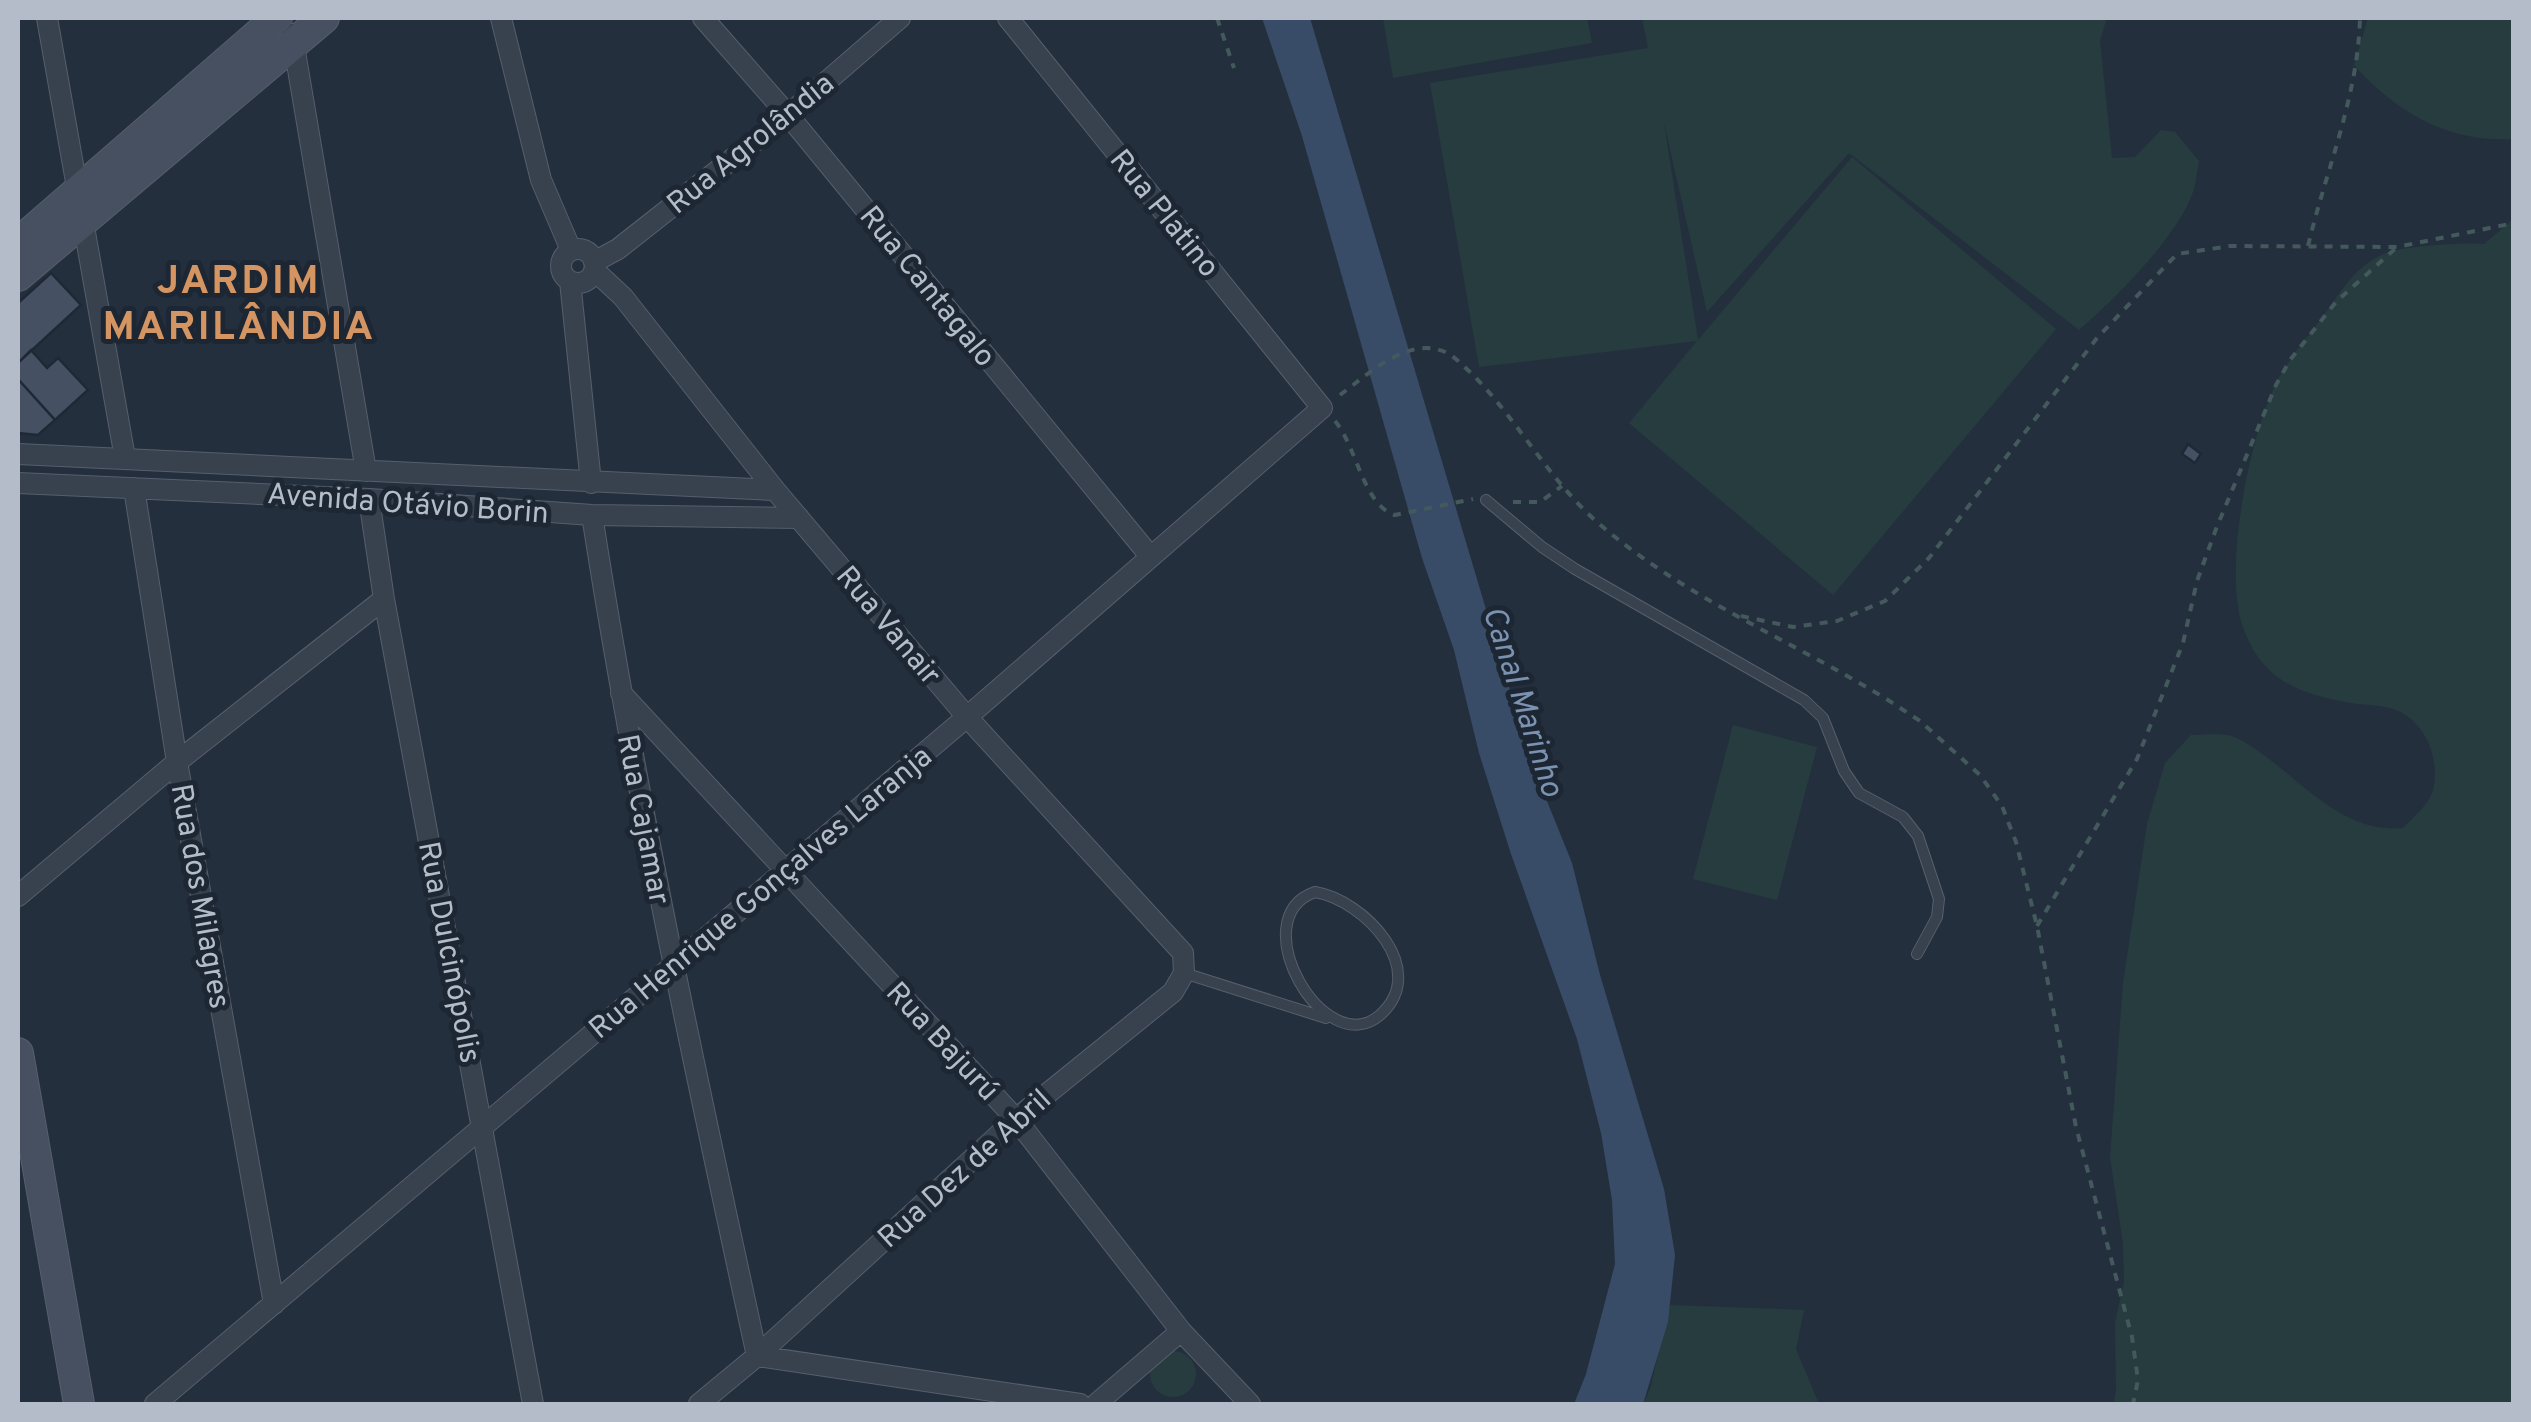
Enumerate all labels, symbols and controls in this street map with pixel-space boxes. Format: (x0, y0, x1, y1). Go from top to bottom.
street label: Rua Agrolândia (661, 66, 843, 224)
street label: Rua Platino (1100, 143, 1226, 286)
street label: Rua Cantagalo (850, 200, 1002, 375)
district label: JARDIM MARILÂNDIA (102, 258, 376, 354)
street label: Avenida Otávio Borin (266, 477, 550, 534)
street label: Rua Vanair (827, 560, 948, 694)
water label: Canal Marinho (1472, 602, 1571, 803)
street label: Rua Cajamar (607, 731, 676, 908)
street label: Rua Henrique Gonçalves Laranja (582, 739, 941, 1048)
street label: Rua dos Milagres (161, 781, 237, 1012)
street label: Rua Dulcinópolis (408, 838, 487, 1066)
street label: Rua Bajurú (877, 976, 1006, 1110)
street label: Rua Dez de Abril (871, 1082, 1060, 1257)

